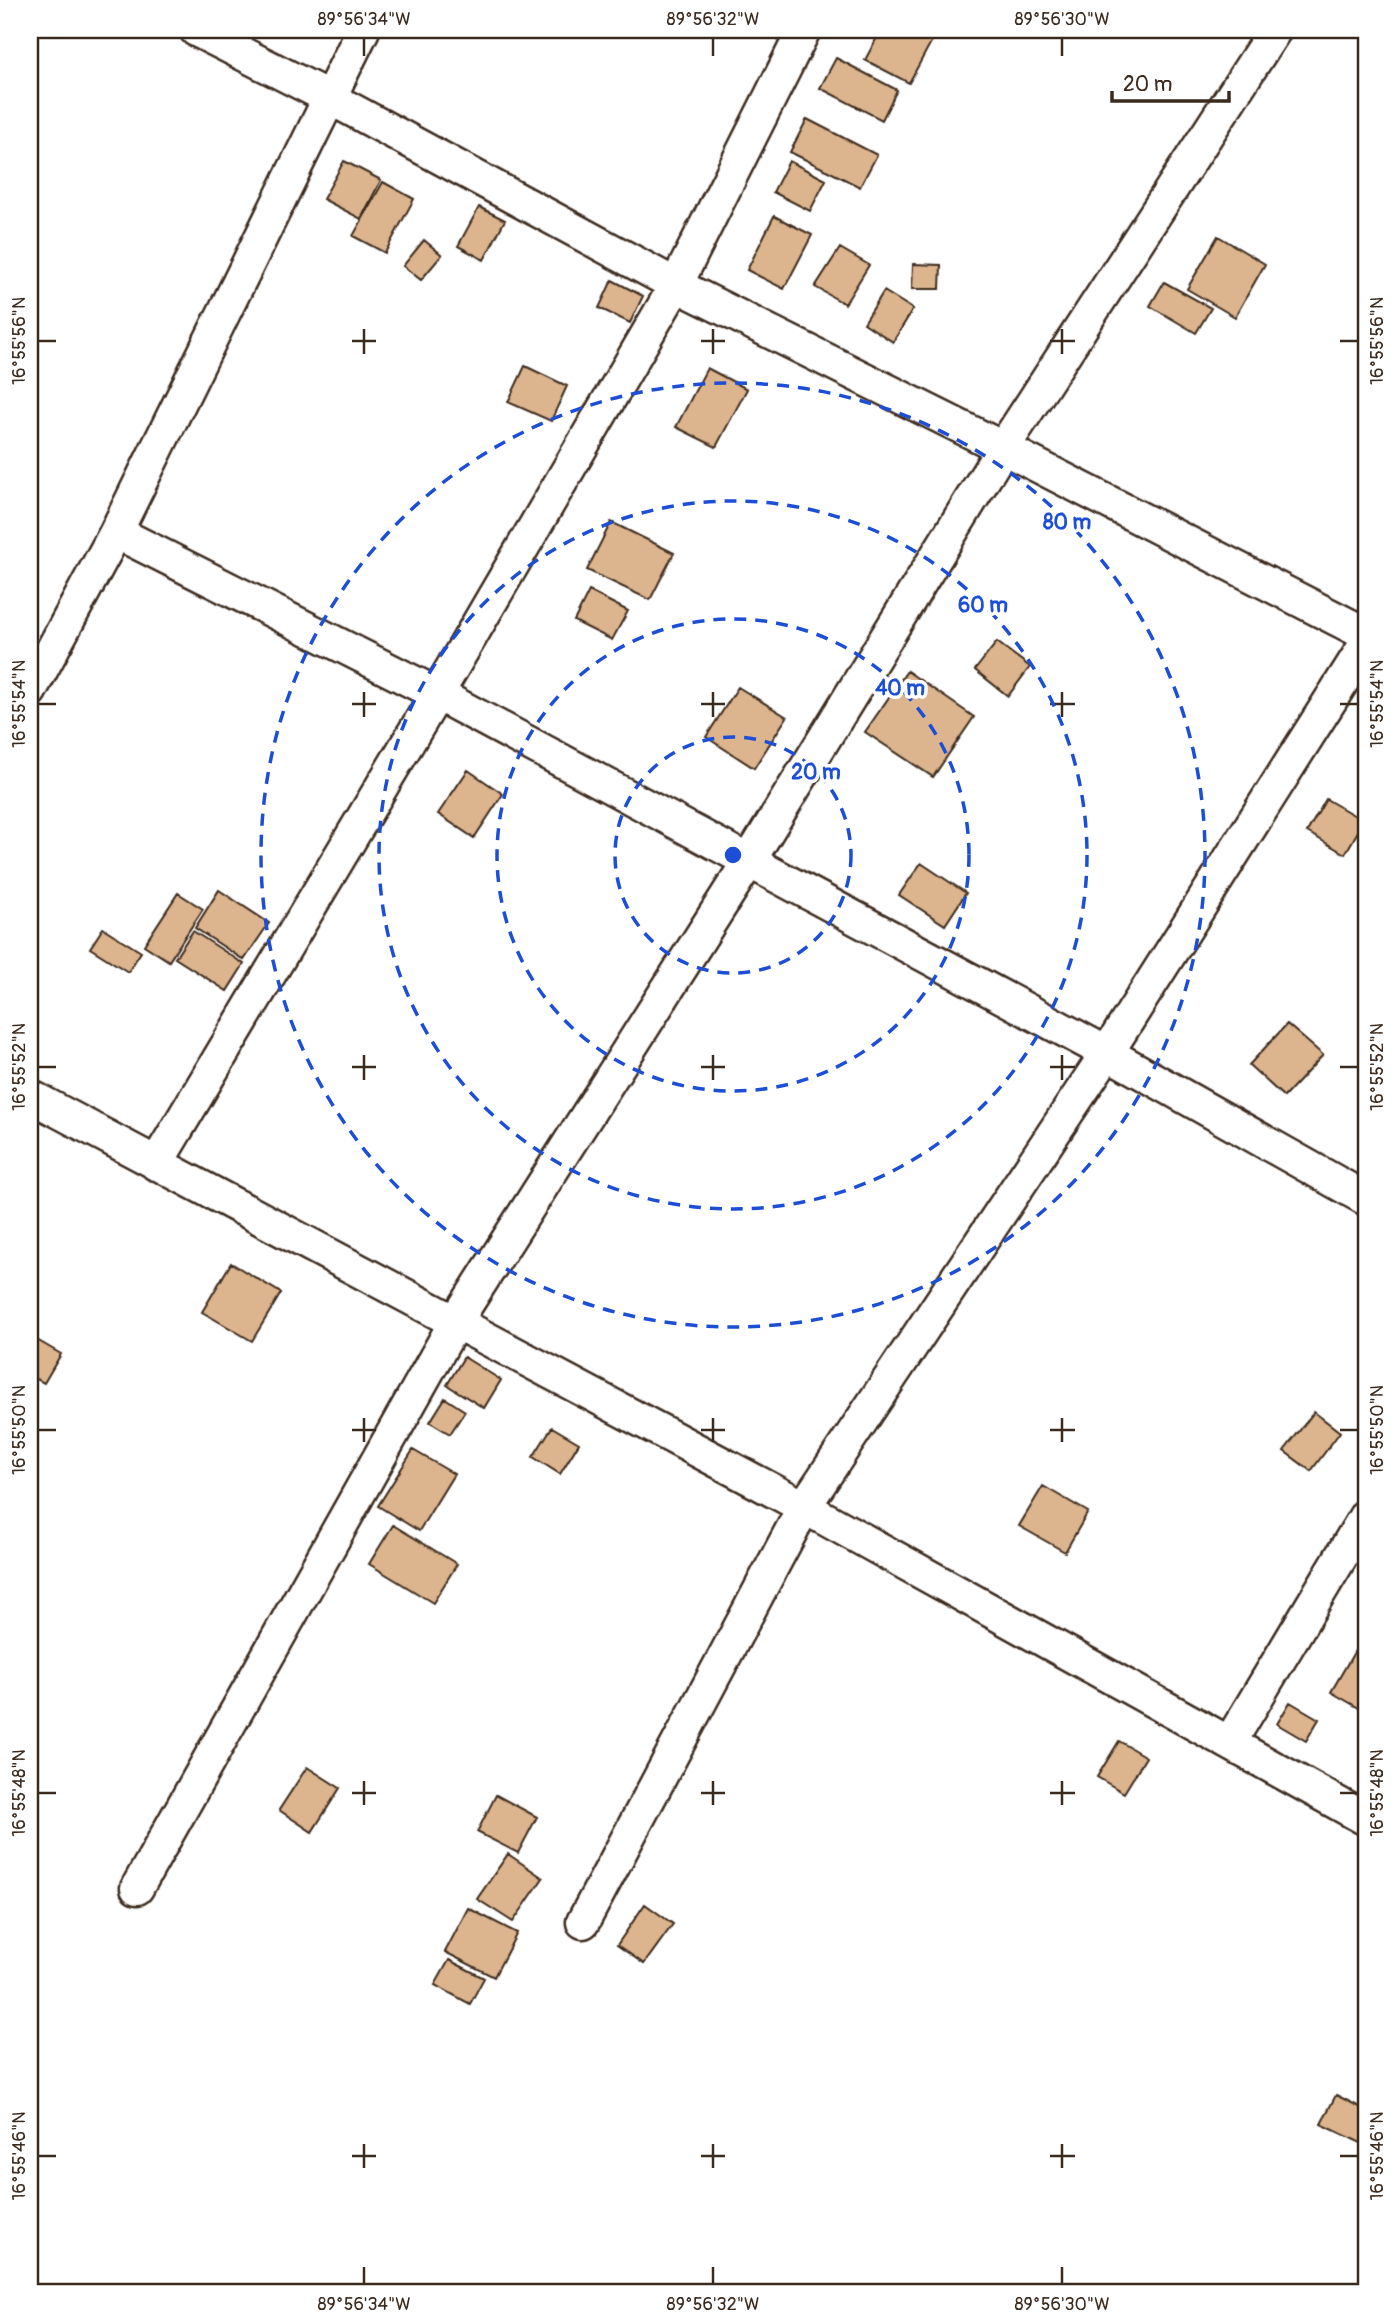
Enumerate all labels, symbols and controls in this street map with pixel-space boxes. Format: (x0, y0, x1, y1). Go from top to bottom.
text: 89°56'34"W (317, 8, 411, 31)
text: 89°56'32"W (667, 8, 759, 31)
text: 89°56'30"W (1014, 8, 1110, 31)
scale bar (1112, 60, 1230, 104)
text: 20 m (1123, 71, 1172, 98)
text: 16°55'56"N (8, 297, 31, 385)
text: 16°55'56"N (1366, 297, 1389, 385)
text: 80 m (1043, 509, 1091, 536)
text: 60 m (958, 592, 1008, 619)
text: 16°55'54"N (8, 660, 31, 748)
text: 16°55'54"N (1366, 660, 1389, 748)
text: 40 m (875, 675, 925, 702)
text: 20 m (791, 759, 841, 786)
centre of rings (721, 843, 745, 867)
text: 16°55'52"N (8, 1023, 31, 1111)
text: 16°55'52"N (1366, 1023, 1389, 1111)
text: 16°55'50"N (8, 1385, 31, 1475)
text: 16°55'50"N (1366, 1385, 1389, 1475)
text: 16°55'48"N (8, 1749, 31, 1837)
text: 16°55'48"N (1366, 1749, 1389, 1837)
text: 16°55'46"N (8, 2112, 31, 2200)
text: 16°55'46"N (1366, 2112, 1389, 2200)
text: 89°56'34"W (317, 2293, 411, 2316)
text: 89°56'32"W (667, 2293, 759, 2316)
text: 89°56'30"W (1014, 2293, 1110, 2316)

